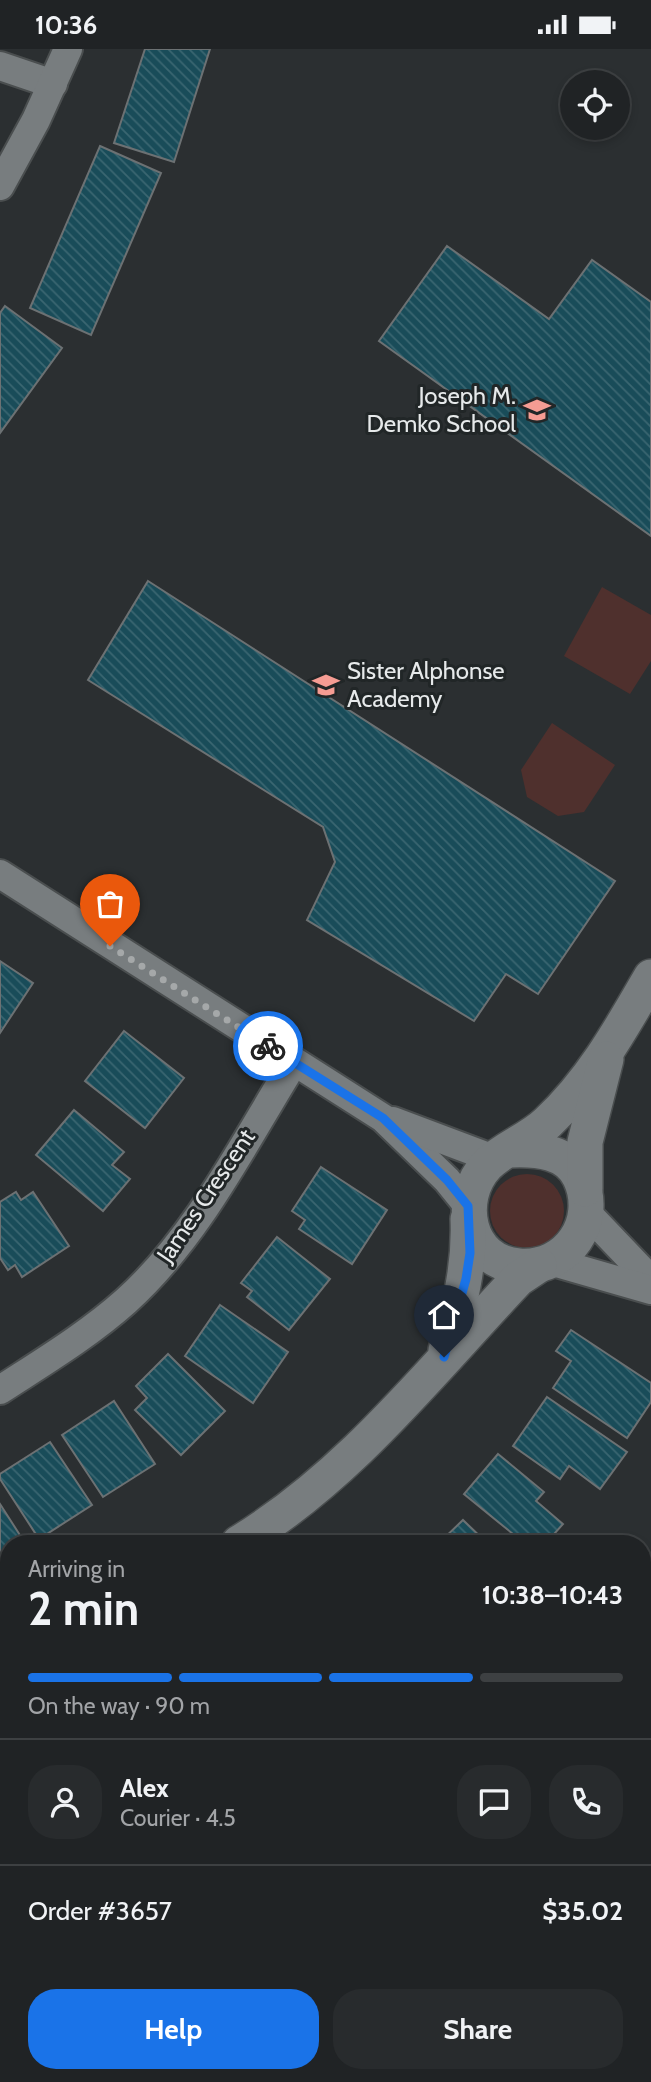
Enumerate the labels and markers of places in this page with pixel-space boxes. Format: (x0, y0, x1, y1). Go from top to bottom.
place label: Joseph M. Demko School (367, 381, 516, 438)
school or university icon: Joseph M. Demko School (522, 395, 552, 425)
place label: Sister Alphonse Academy (347, 656, 505, 713)
school or university icon: Sister Alphonse Academy (311, 670, 341, 700)
pin (80, 874, 140, 946)
pin (414, 1285, 474, 1357)

